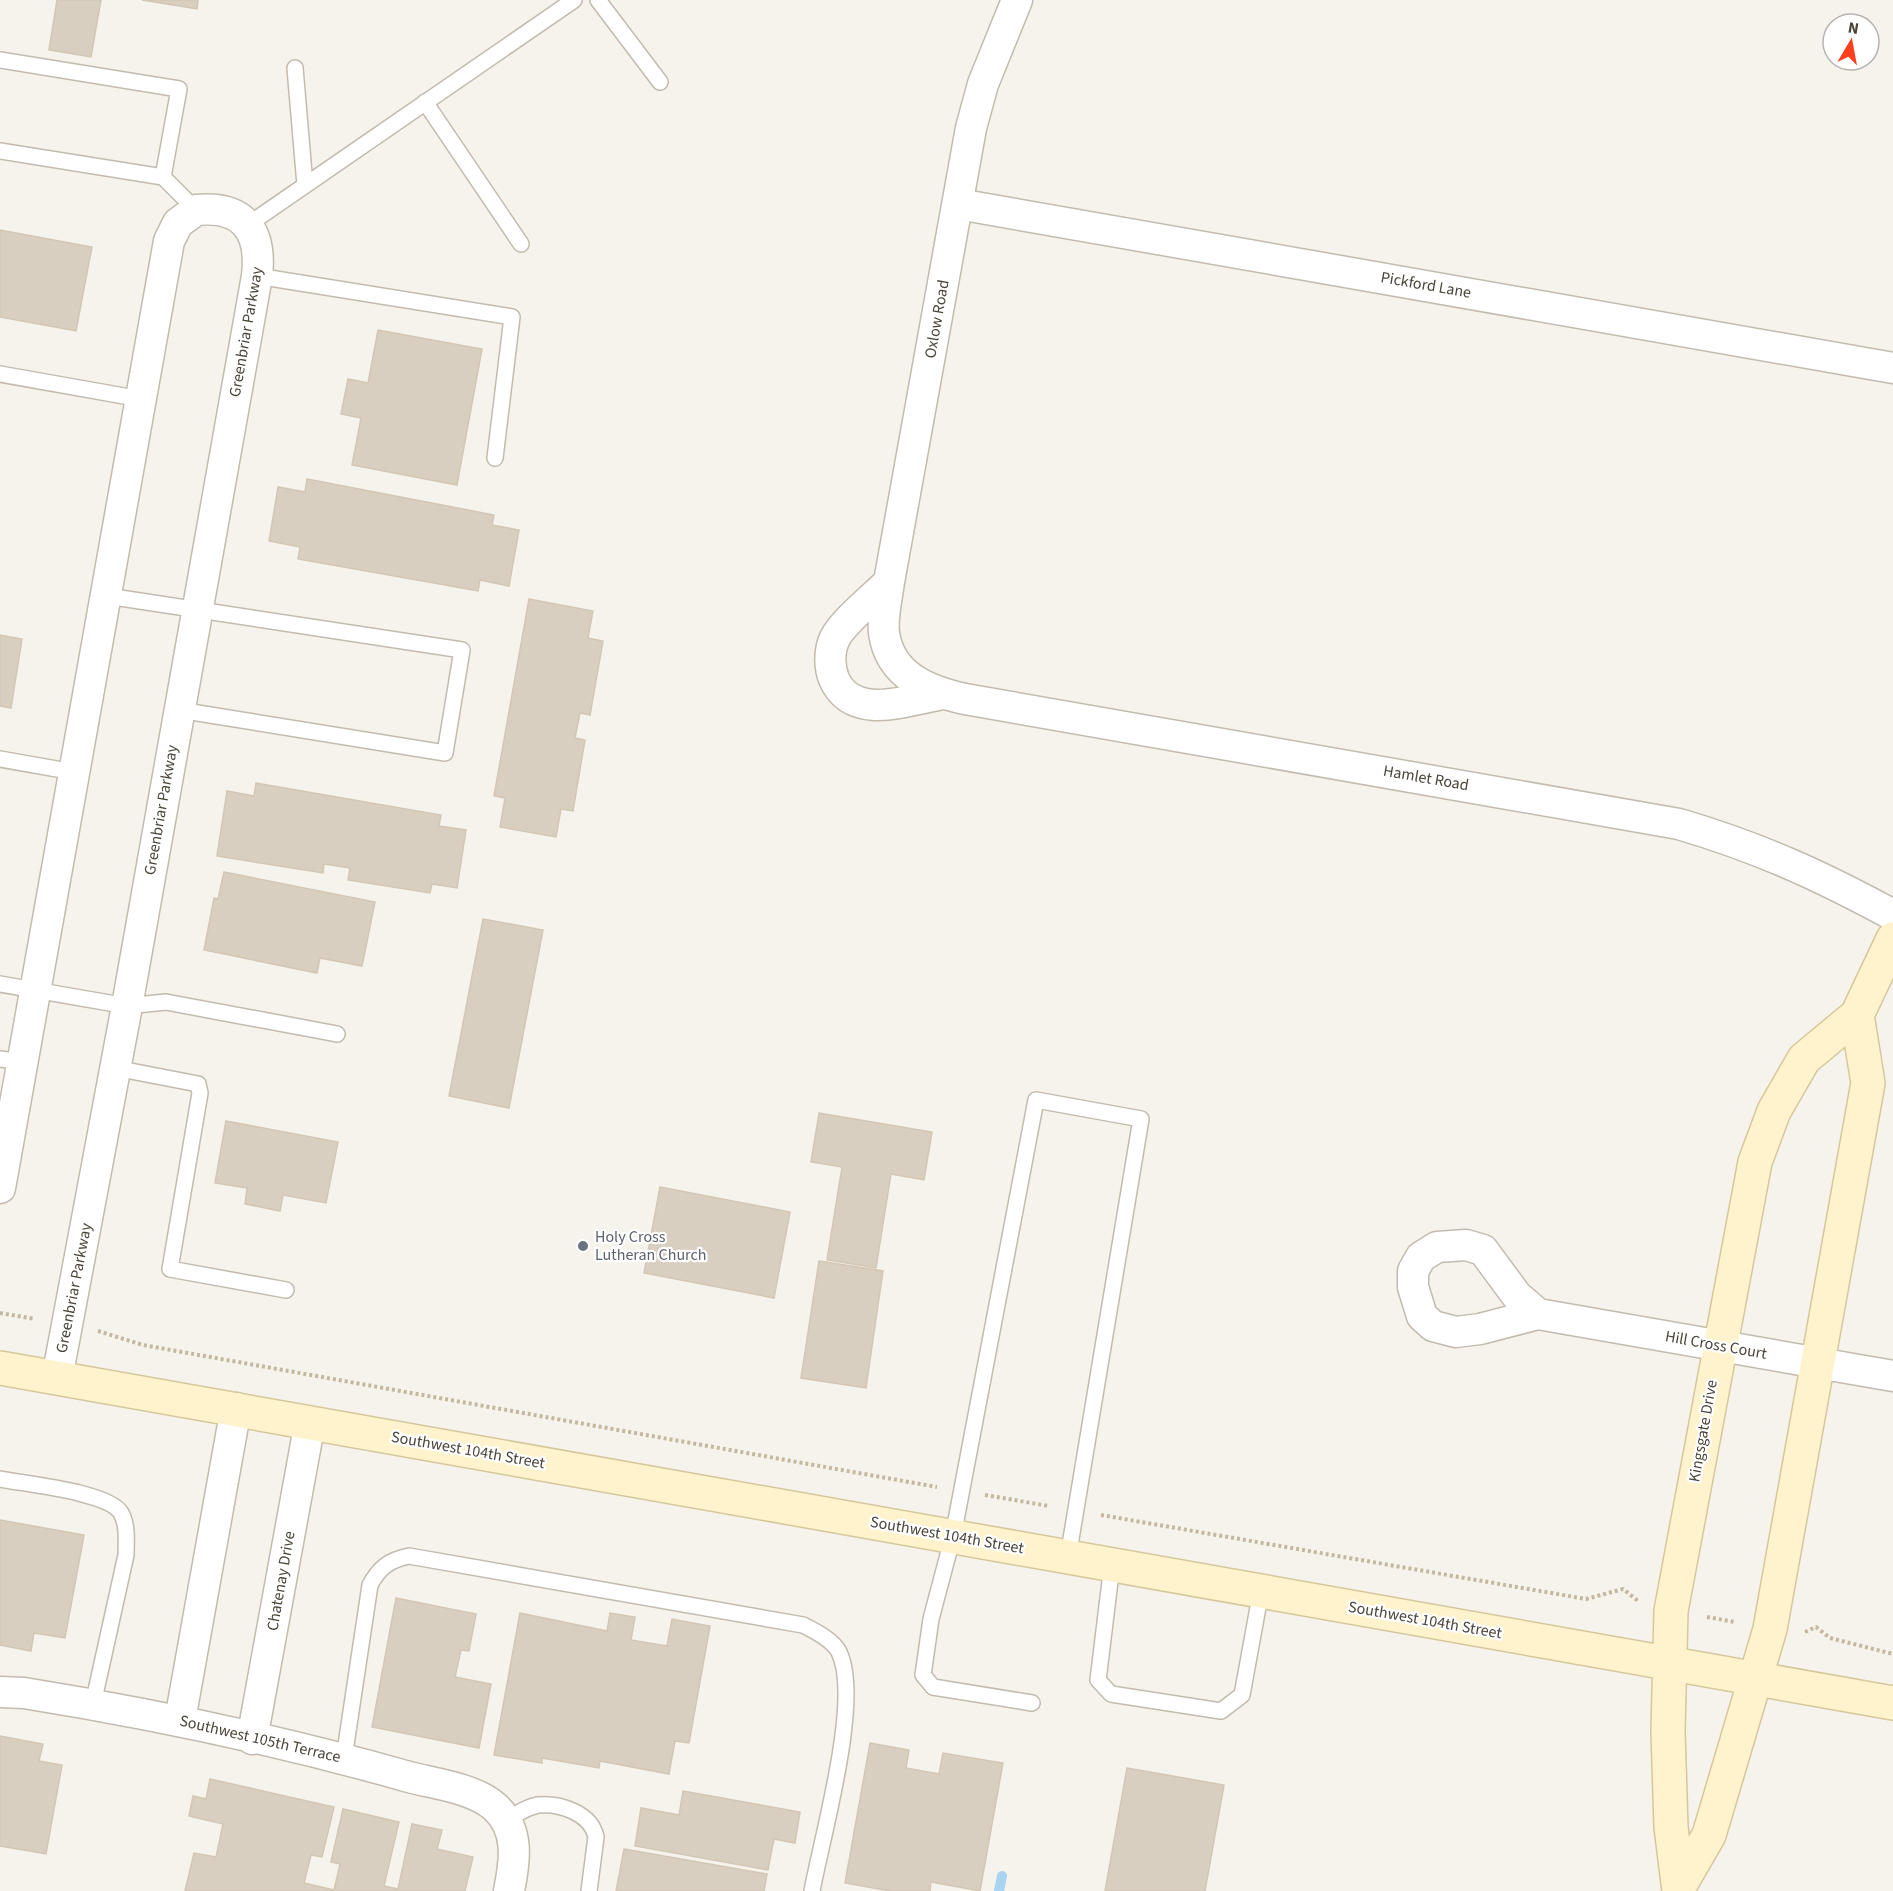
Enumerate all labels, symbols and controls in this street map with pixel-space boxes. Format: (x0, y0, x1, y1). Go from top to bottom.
north arrow (1821, 12, 1881, 72)
text: N (1846, 16, 1861, 40)
street label: Greenbriar Parkway (224, 265, 268, 399)
street label: Pickford Lane (1379, 266, 1473, 304)
street label: Oxlow Road (919, 278, 955, 360)
street label: Greenbriar Parkway (139, 743, 183, 877)
street label: Hamlet Road (1381, 760, 1471, 796)
street label: Greenbriar Parkway (51, 1221, 97, 1355)
place label: Holy Cross Lutheran Church (595, 1226, 707, 1266)
marker: Holy Cross Lutheran Church (576, 1239, 590, 1253)
street label: Hill Cross Court (1663, 1325, 1769, 1365)
street label: Kingsgate Drive (1683, 1378, 1723, 1484)
street label: Southwest 104th Street (389, 1426, 547, 1474)
street label: Southwest 104th Street (868, 1511, 1026, 1559)
street label: Chatenay Drive (261, 1529, 301, 1633)
street label: Southwest 104th Street (1346, 1596, 1504, 1644)
street label: Southwest 105th Terrace (177, 1710, 343, 1768)

